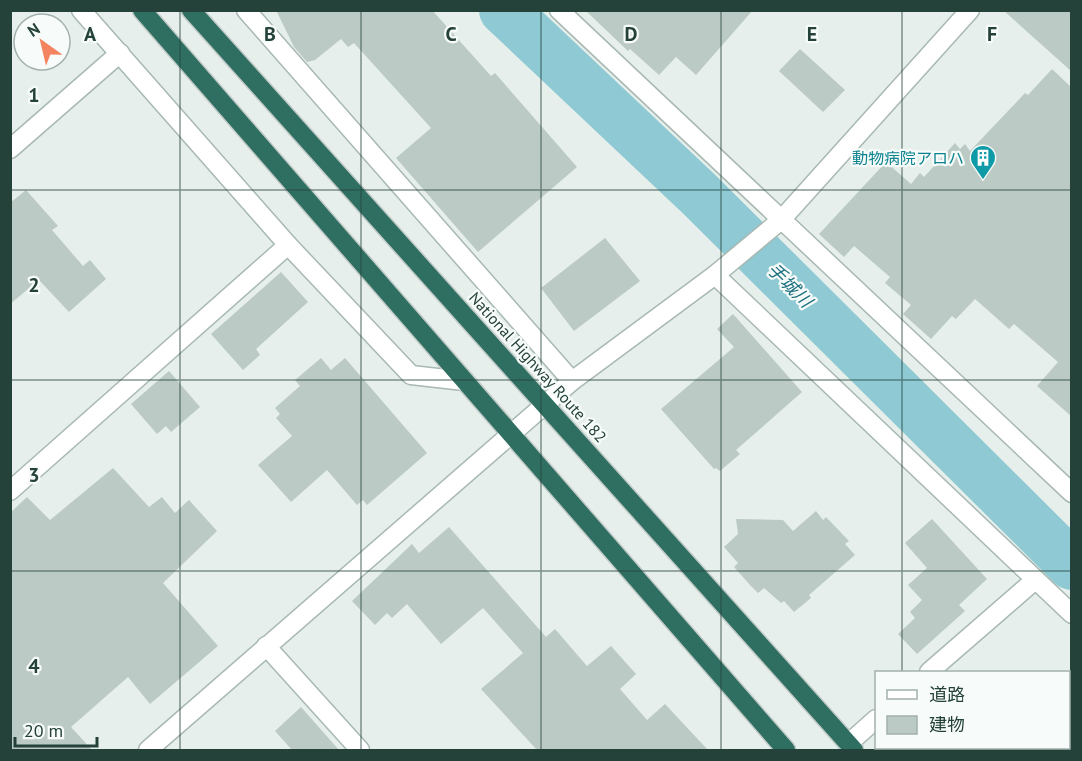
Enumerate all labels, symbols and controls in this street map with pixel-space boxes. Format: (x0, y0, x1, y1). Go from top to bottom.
north arrow (12, 12, 72, 72)
text: N (24, 18, 44, 41)
text: A (84, 21, 97, 47)
text: B (264, 21, 276, 47)
text: C (445, 21, 457, 47)
text: D (625, 21, 638, 47)
text: E (807, 21, 817, 47)
text: F (987, 21, 997, 47)
text: 1 (28, 82, 40, 108)
building icon: 動物病院アロハ (968, 143, 998, 181)
place label: 動物病院アロハ (852, 148, 964, 168)
water label: 手城川 (763, 258, 819, 314)
text: 2 (28, 272, 40, 298)
street label: National Highway Route 182 (465, 288, 611, 446)
text: 3 (28, 462, 40, 488)
text: 4 (28, 653, 40, 679)
legend (875, 671, 1070, 749)
text: 道路 (929, 683, 965, 706)
scale bar (15, 710, 98, 748)
text: 建物 (929, 713, 965, 736)
text: 20 m (24, 719, 63, 742)

